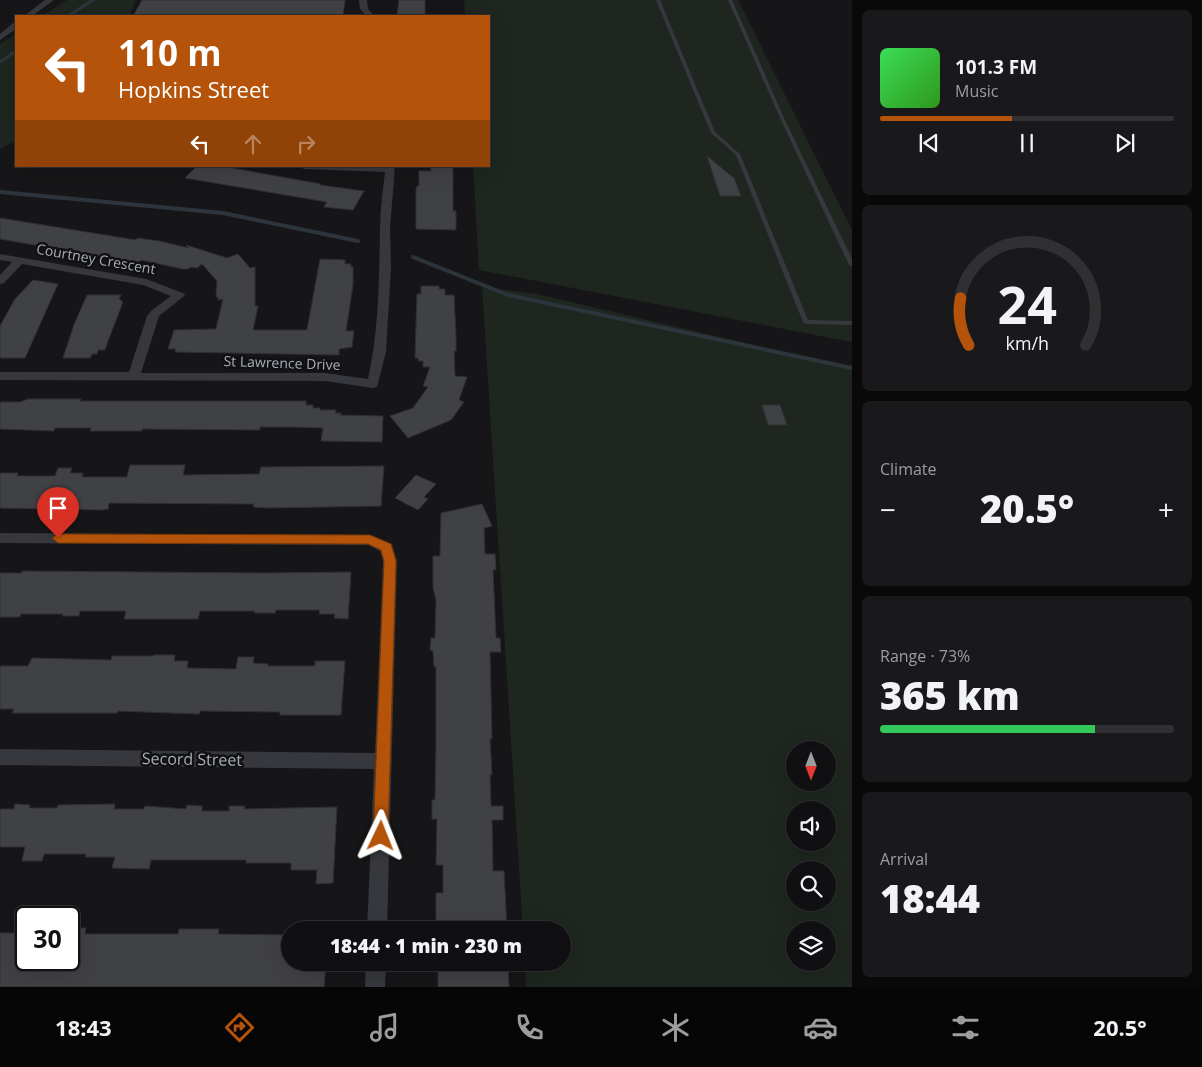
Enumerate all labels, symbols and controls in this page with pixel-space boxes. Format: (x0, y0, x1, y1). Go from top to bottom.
text: 110 m (118, 29, 222, 76)
icon: left (35, 35, 100, 100)
text: 101.3 FM (955, 54, 1037, 80)
text: Hopkins Street (118, 74, 269, 104)
text: Music (955, 80, 999, 102)
icon: previous (915, 129, 943, 157)
icon: pause (1013, 129, 1041, 157)
icon: next (1111, 129, 1139, 157)
icon: left (186, 130, 214, 158)
icon: ahead (239, 130, 267, 158)
icon: right (292, 130, 320, 158)
street label: Courtney Crescent (35, 239, 157, 278)
text: 24 (997, 268, 1057, 339)
text: km/h (1005, 331, 1049, 355)
street label: St Lawrence Drive (223, 351, 341, 374)
text: Climate (880, 458, 937, 480)
text: 20.5° (980, 482, 1074, 534)
pin (37, 487, 79, 538)
text: − (880, 490, 896, 528)
text: + (1158, 490, 1174, 528)
icon: arrive (44, 494, 72, 522)
text: Range · 73% (880, 645, 970, 667)
text: 365 km (880, 669, 1020, 721)
north arrow (786, 741, 836, 791)
map controls (786, 741, 836, 971)
street label: Secord Street (142, 747, 243, 771)
button: sound (786, 801, 836, 851)
position arrow (354, 809, 406, 861)
text: Arrival (880, 848, 928, 870)
button: search (786, 861, 836, 911)
text: 18:44 (880, 872, 980, 924)
speed limit sign: 30 (15, 906, 80, 971)
button: layers (786, 921, 836, 971)
text: 18:44 · 1 min · 230 m (330, 933, 522, 959)
icon: directions (222, 1010, 257, 1045)
icon: music (367, 1010, 402, 1045)
icon: phone (512, 1010, 547, 1045)
icon: climate (658, 1010, 693, 1045)
icon: car (803, 1010, 838, 1045)
icon: filters (948, 1010, 983, 1045)
text: 18:43 (55, 1012, 112, 1042)
text: 20.5° (1093, 1012, 1147, 1042)

